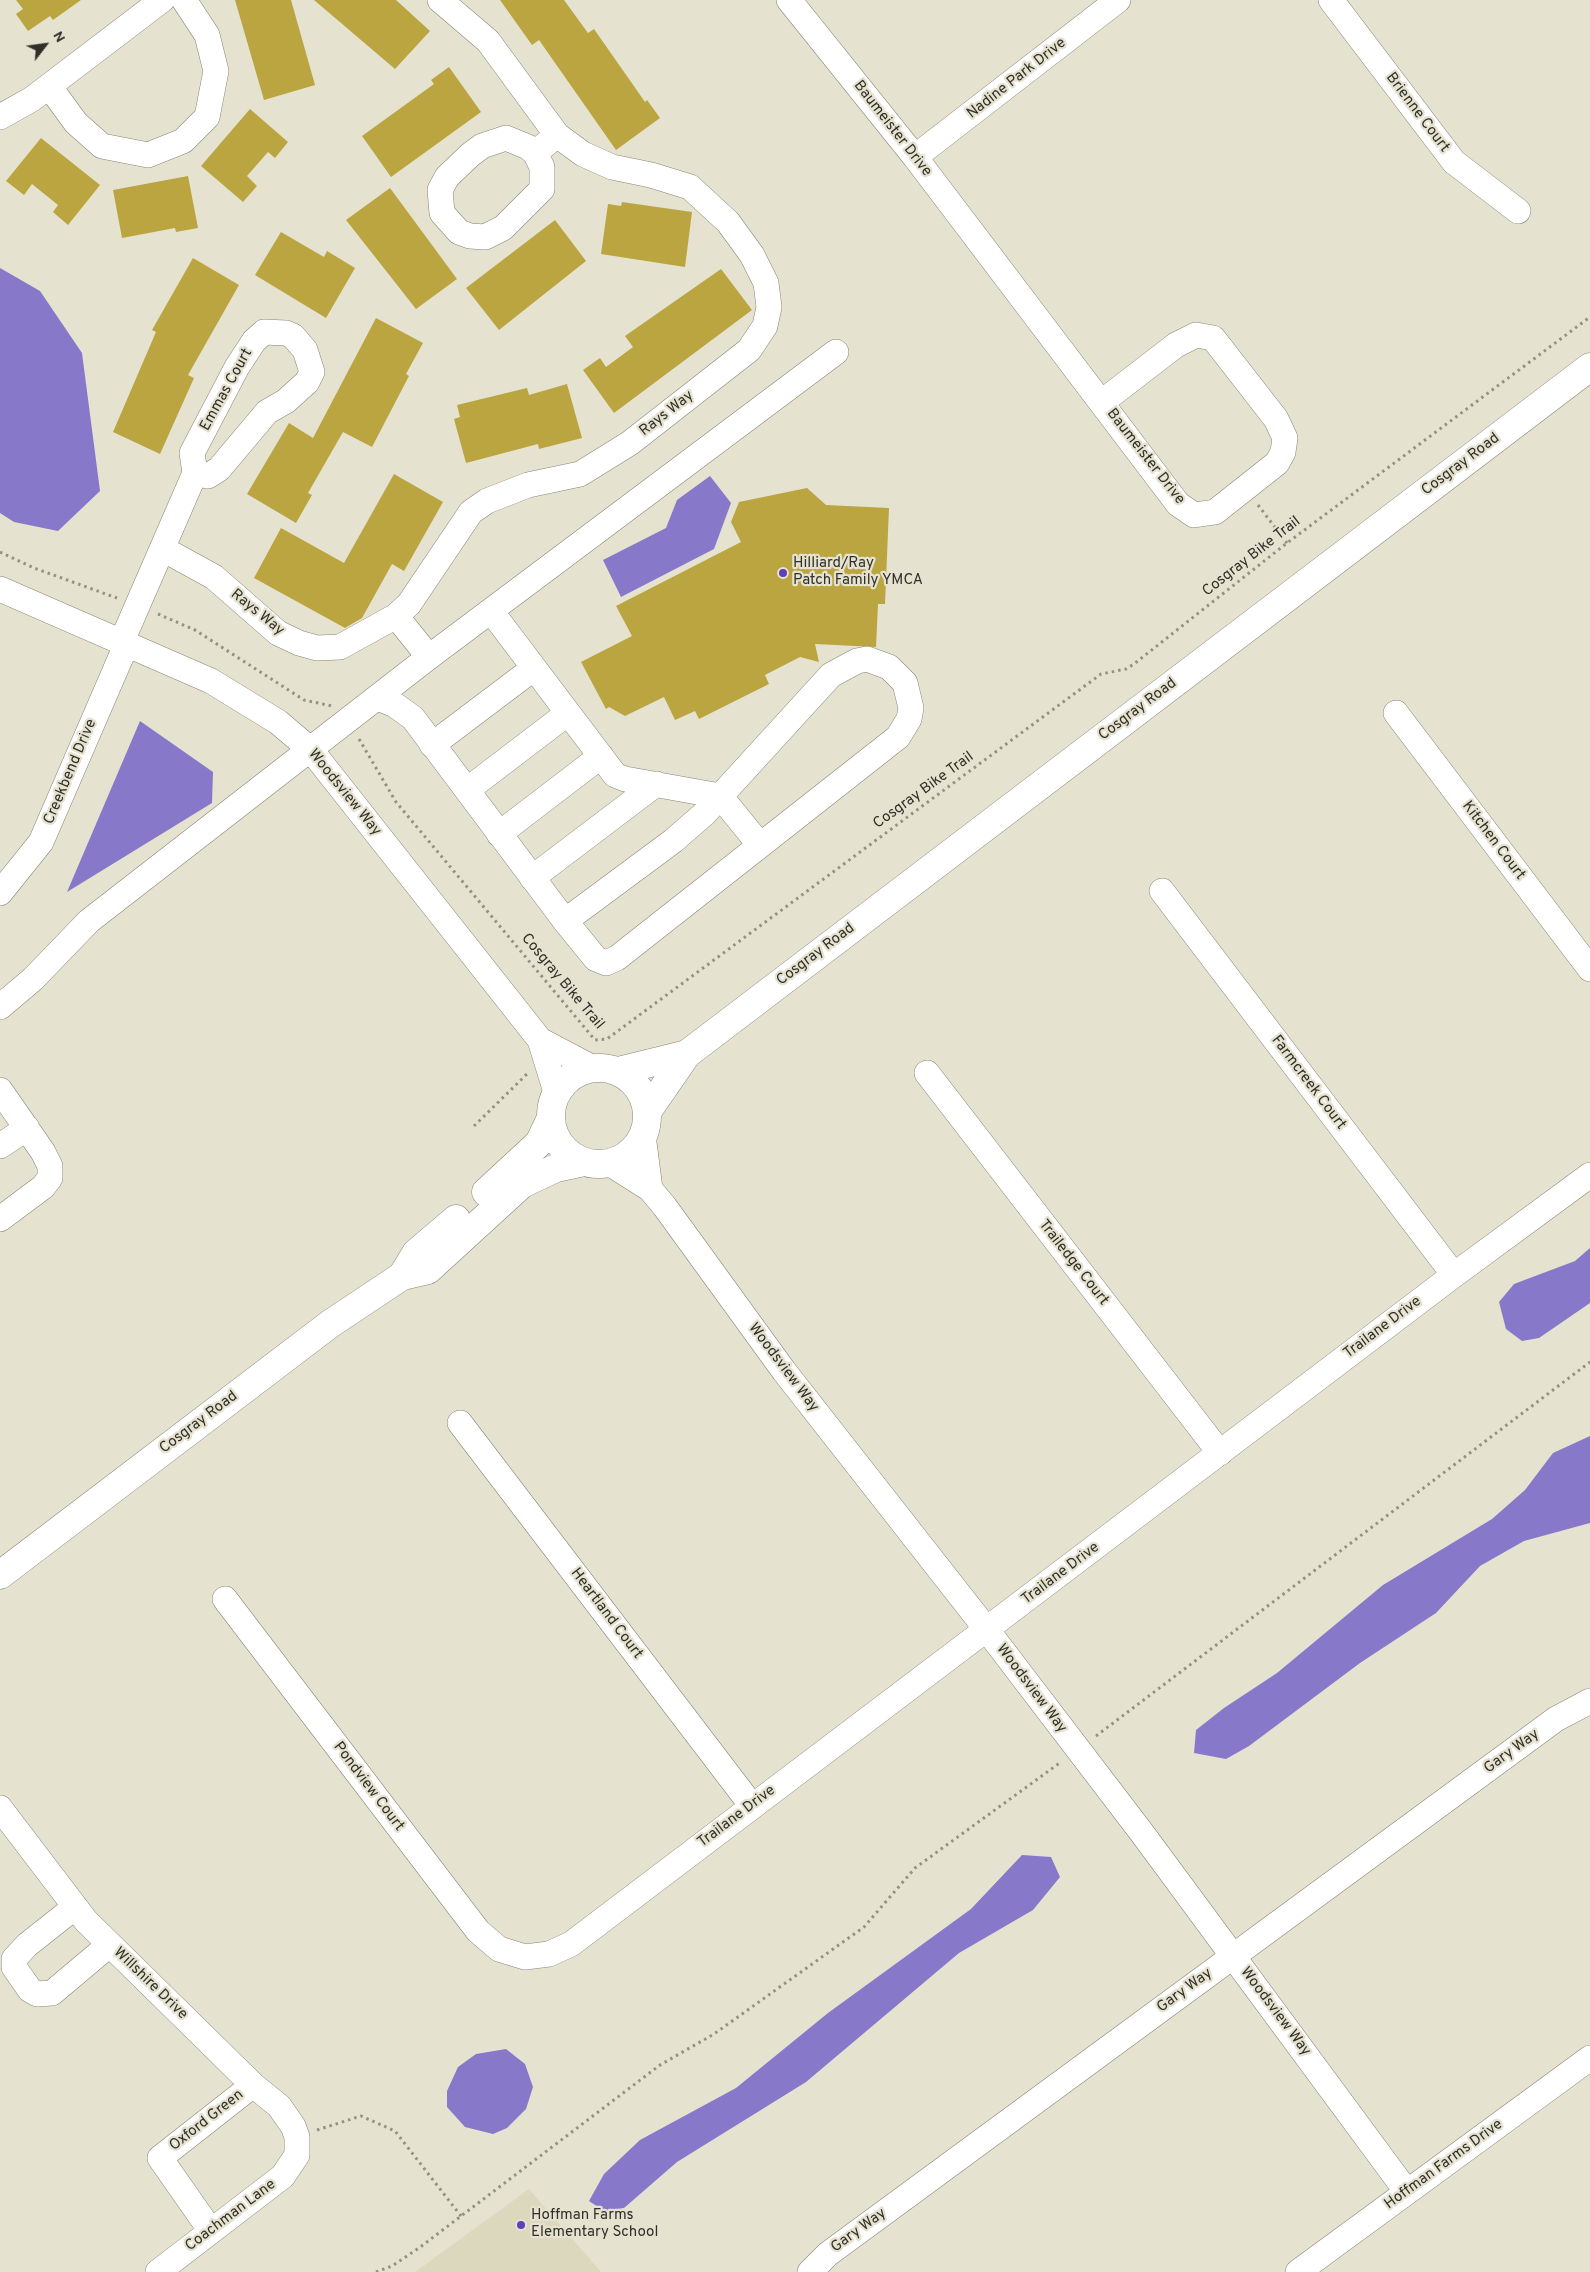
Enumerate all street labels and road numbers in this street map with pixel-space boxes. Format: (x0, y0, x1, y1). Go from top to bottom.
street label: Nadine Park Drive (964, 35, 1070, 123)
street label: Brienne Court (1381, 70, 1453, 156)
street label: Baumeister Drive (849, 77, 935, 181)
street label: Emmas Court (197, 346, 257, 434)
street label: Rays Way (636, 387, 698, 441)
street label: Baumeister Drive (1102, 405, 1188, 509)
street label: Cosgray Road (1418, 430, 1504, 500)
street label: Cosgray Bike Trail (1199, 513, 1305, 601)
street label: Rays Way (227, 586, 287, 640)
street label: Cosgray Road (1095, 675, 1181, 745)
street label: Creekbend Drive (41, 717, 101, 827)
street label: Woodsview Way (304, 746, 384, 840)
street label: Cosgray Bike Trail (870, 749, 978, 833)
street label: Kitchen Court (1458, 798, 1528, 884)
street label: Cosgray Road (773, 920, 859, 990)
street label: Cosgray Bike Trail (517, 930, 607, 1034)
street label: Farmcreek Court (1267, 1032, 1349, 1134)
street label: Trailedge Court (1034, 1217, 1112, 1309)
street label: Trailane Drive (1341, 1293, 1425, 1363)
street label: Woodsview Way (744, 1320, 822, 1416)
street label: Cosgray Road (156, 1388, 242, 1458)
street label: Trailane Drive (1019, 1539, 1103, 1609)
street label: Heartland Court (566, 1565, 646, 1663)
street label: Woodsview Way (992, 1641, 1070, 1737)
street label: Gary Way (1481, 1726, 1543, 1778)
street label: Pondview Court (329, 1739, 407, 1835)
street label: Trailane Drive (695, 1782, 779, 1852)
street label: Willshire Drive (109, 1944, 191, 2024)
street label: Woodsview Way (1236, 1964, 1314, 2060)
street label: Gary Way (1154, 1965, 1216, 2017)
street label: Oxford Green (166, 2086, 248, 2156)
street label: Hoffman Farms Drive (1381, 2116, 1507, 2214)
street label: Coachman Lane (182, 2176, 280, 2256)
street label: Gary Way (828, 2205, 890, 2257)

